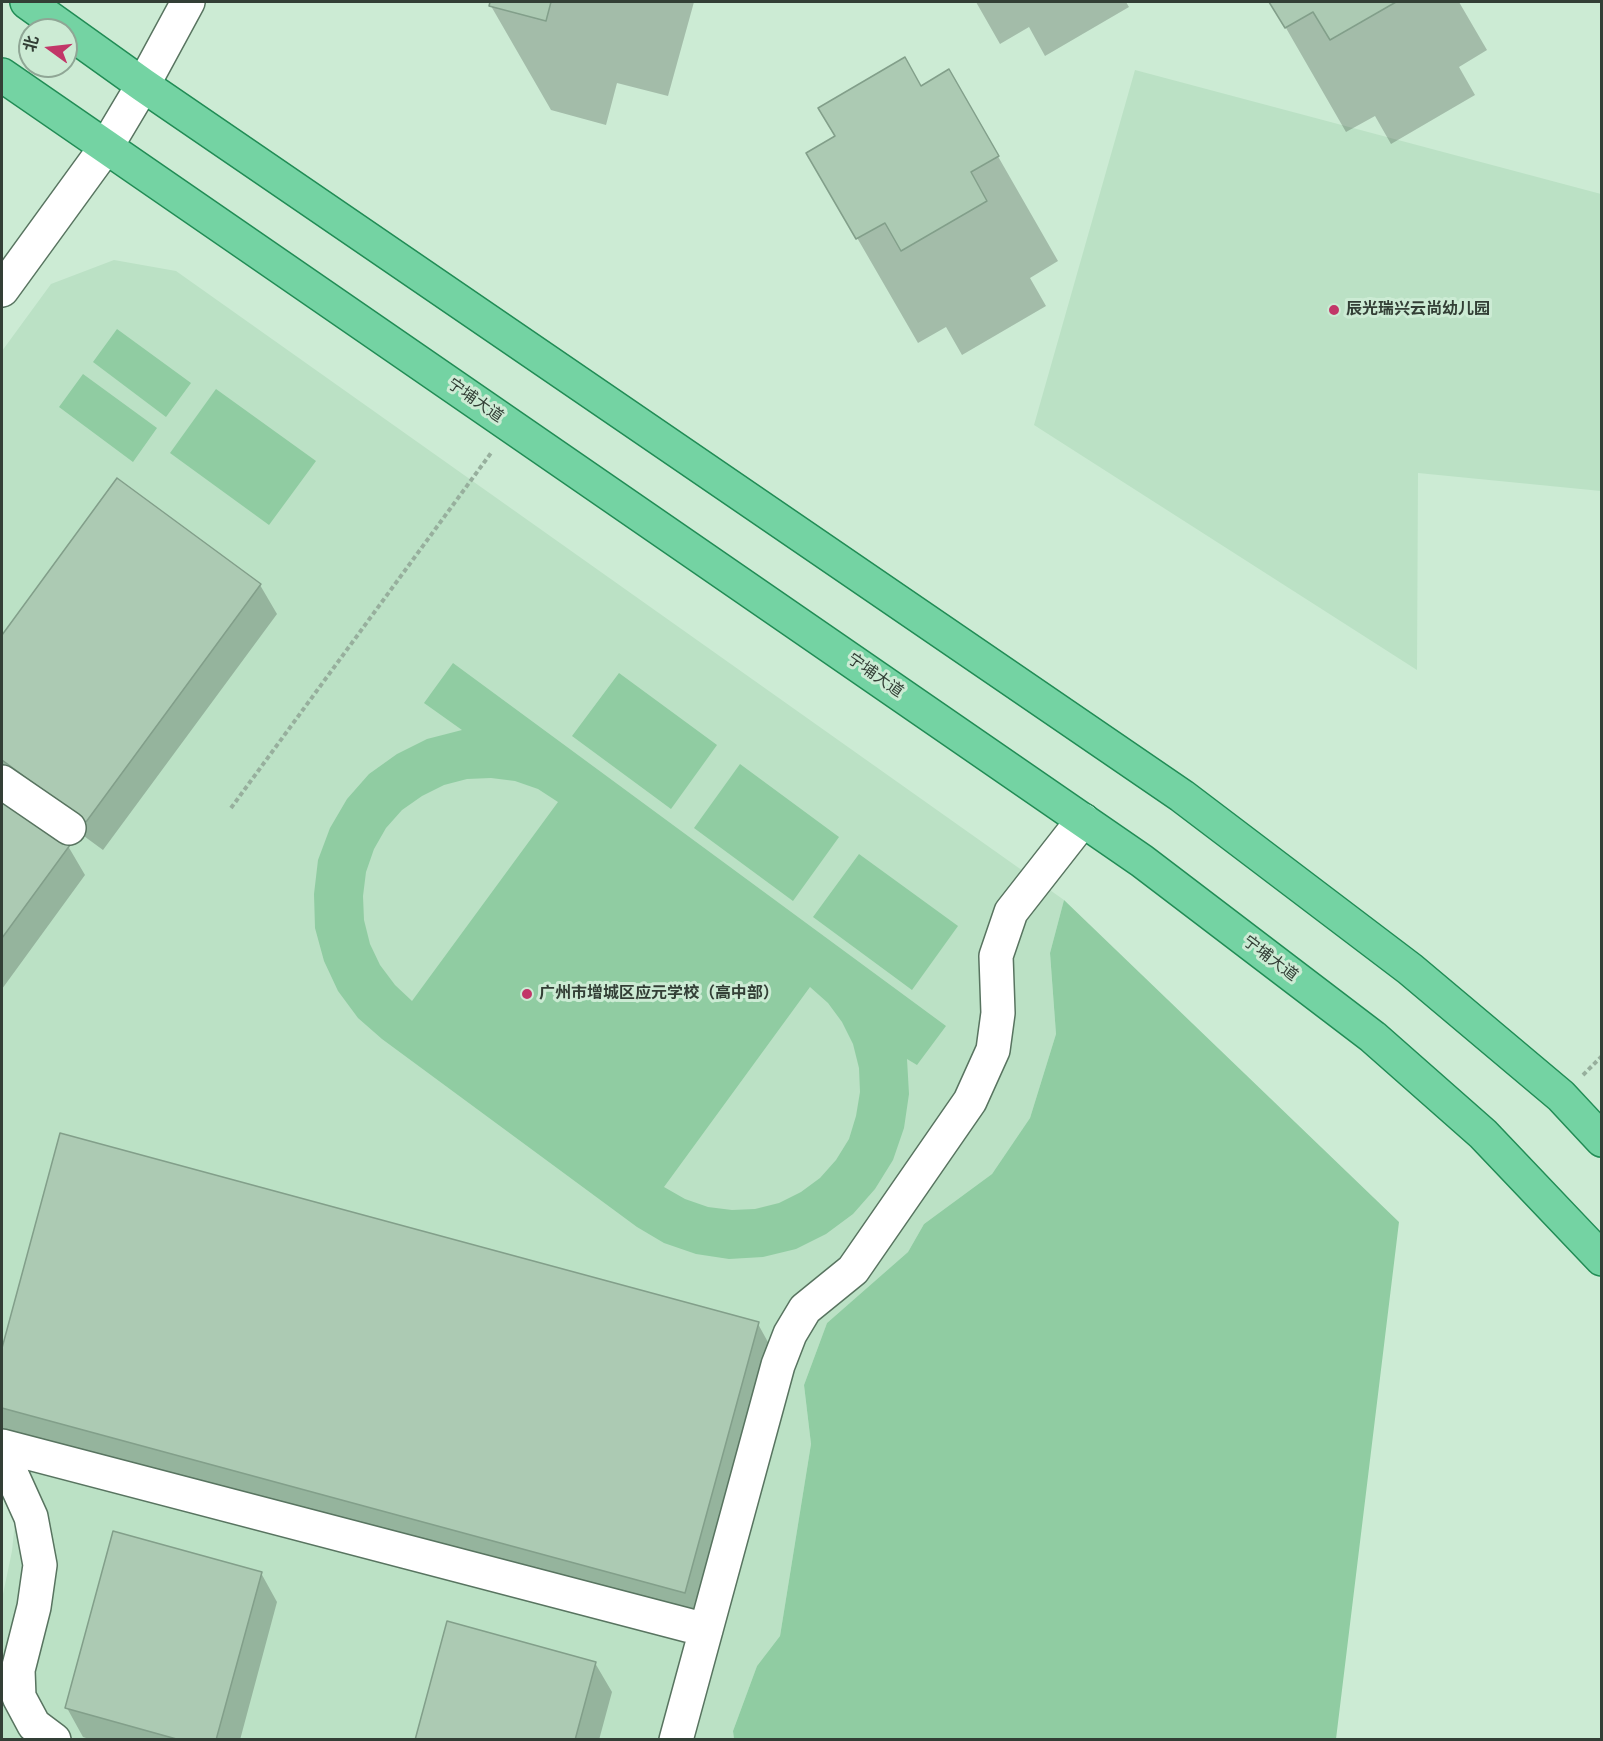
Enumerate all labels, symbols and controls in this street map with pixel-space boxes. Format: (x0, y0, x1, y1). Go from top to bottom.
north arrow (18, 18, 78, 78)
text: 北 (21, 34, 43, 54)
place label: 辰光瑞兴云尚幼儿园 (1346, 300, 1490, 320)
marker: 辰光瑞兴云尚幼儿园 (1327, 303, 1341, 317)
street label: 宁埔大道 (443, 375, 507, 427)
street label: 宁埔大道 (843, 650, 907, 702)
street label: 宁埔大道 (1239, 932, 1301, 986)
place label: 广州市增城区应元学校（高中部） (539, 984, 779, 1004)
marker: 广州市增城区应元学校（高中部） (520, 987, 534, 1001)

